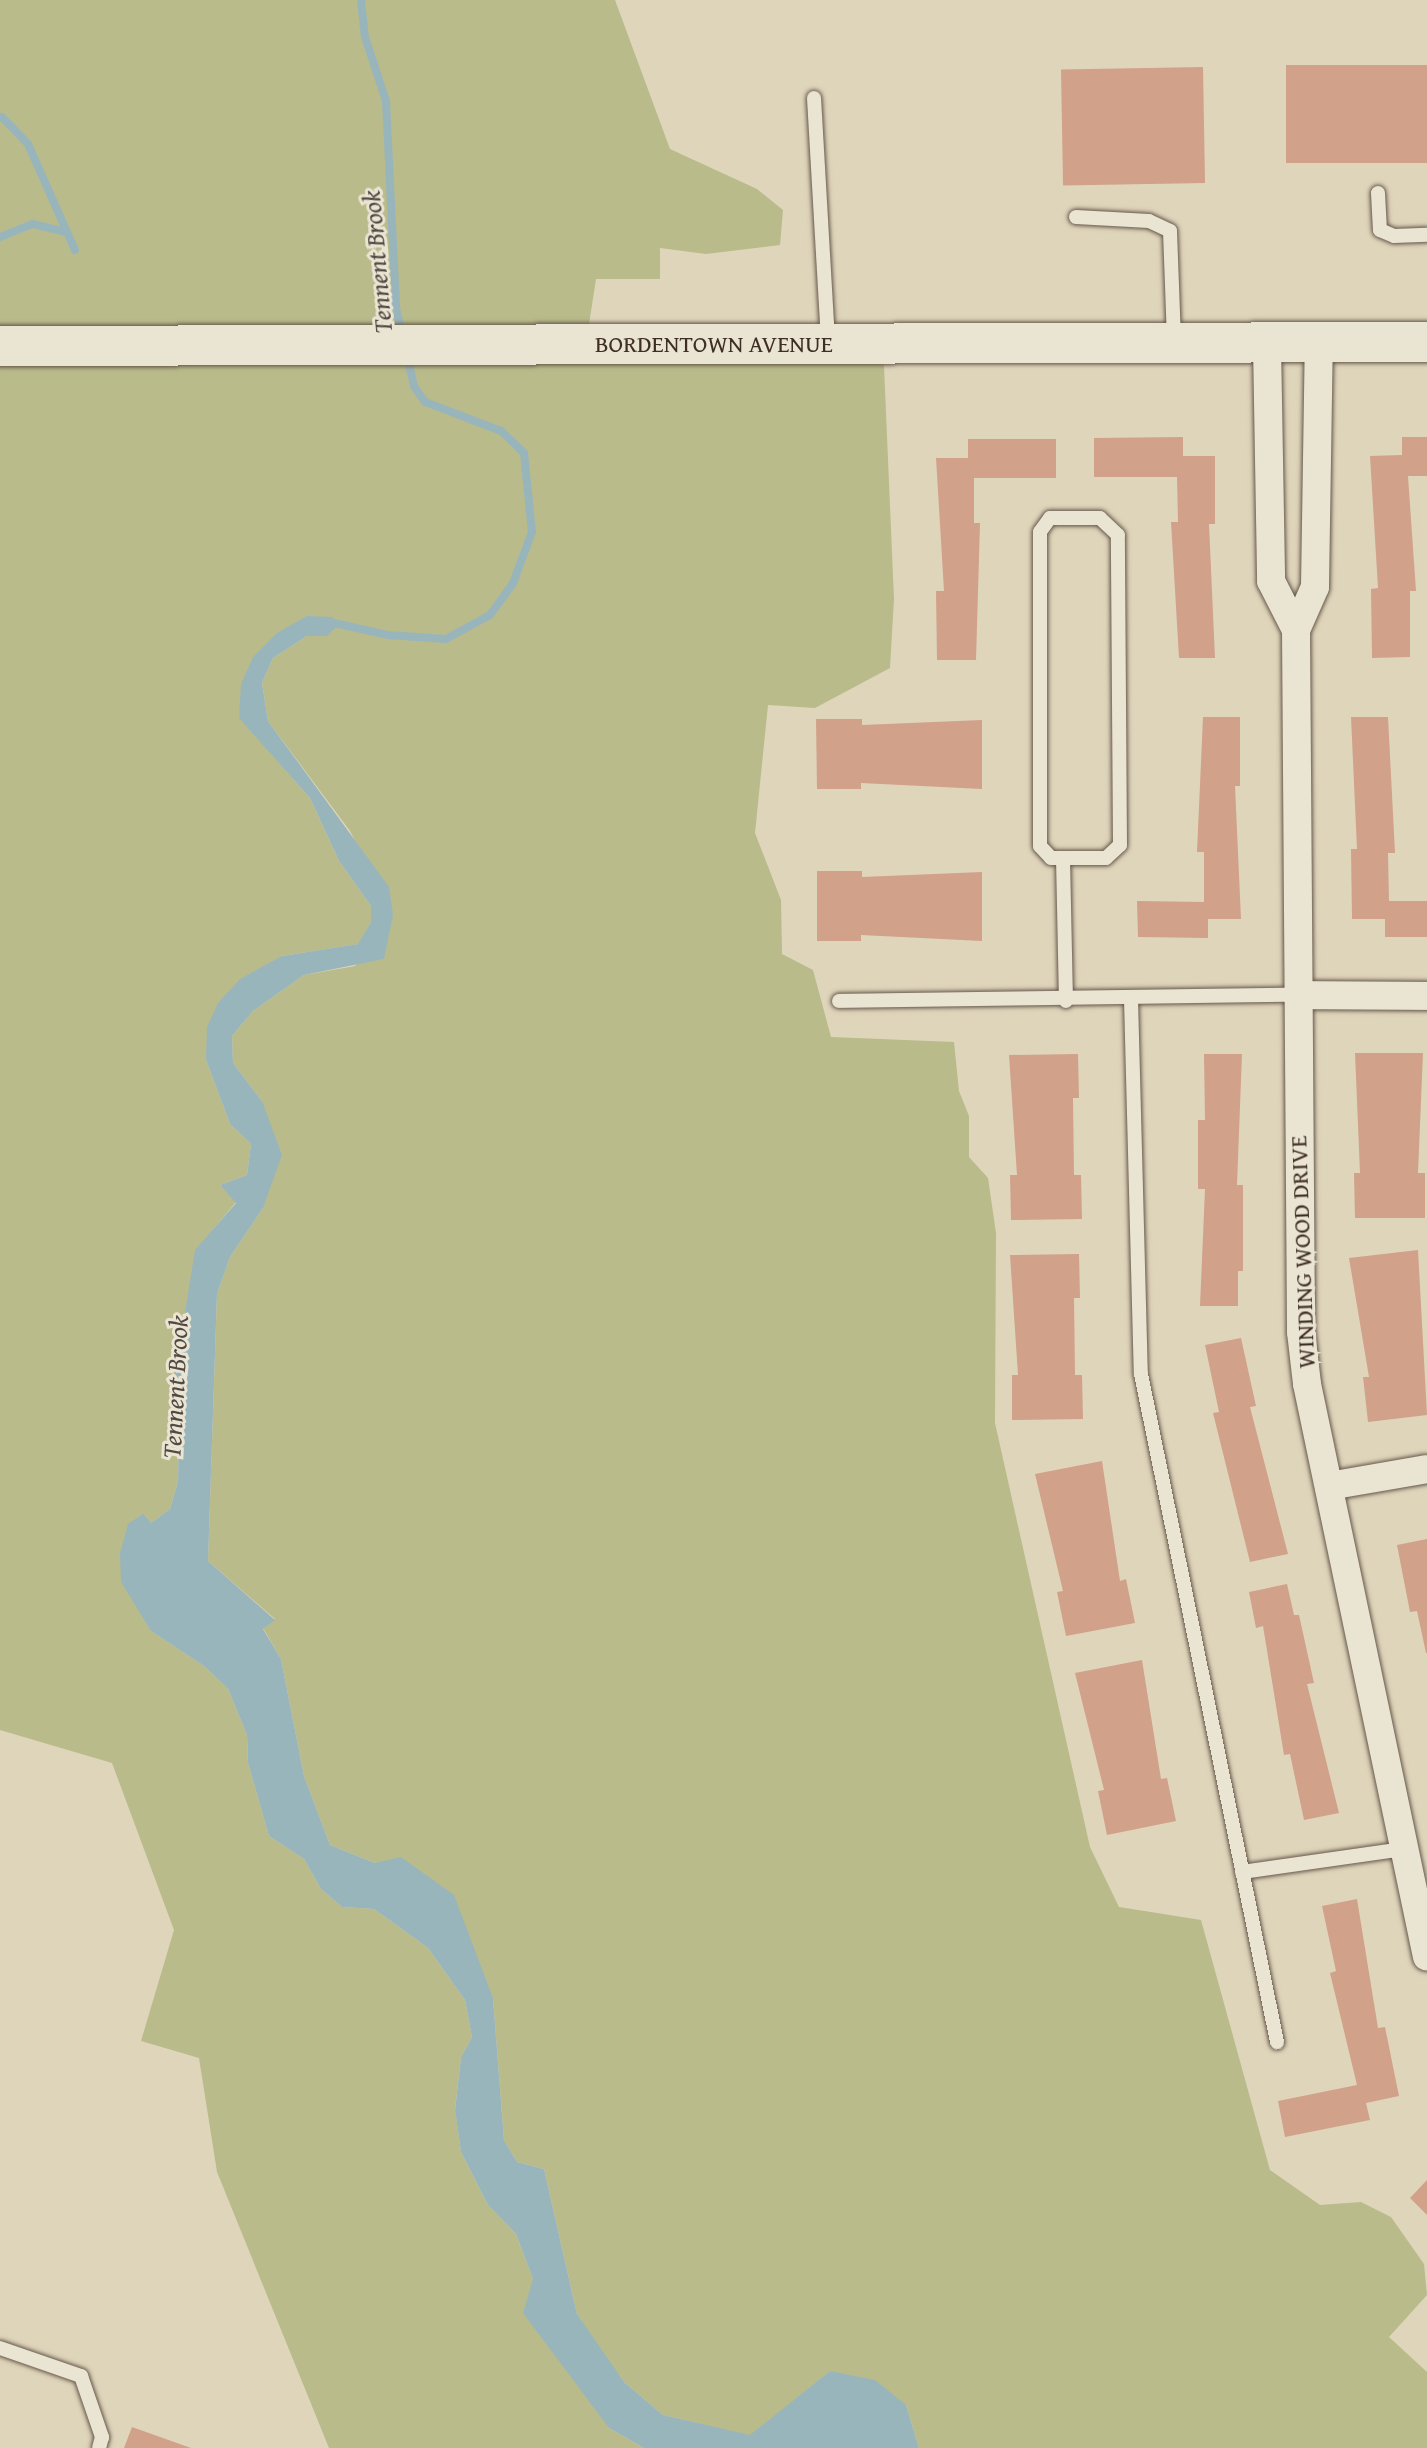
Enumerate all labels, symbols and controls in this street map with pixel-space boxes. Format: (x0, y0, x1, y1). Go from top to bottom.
water label: Tennent Brook (355, 189, 399, 335)
street label: BORDENTOWN AVENUE (595, 330, 833, 358)
street label: WINDING WOOD DRIVE (1284, 1135, 1320, 1369)
water label: Tennent Brook (156, 1315, 194, 1459)

